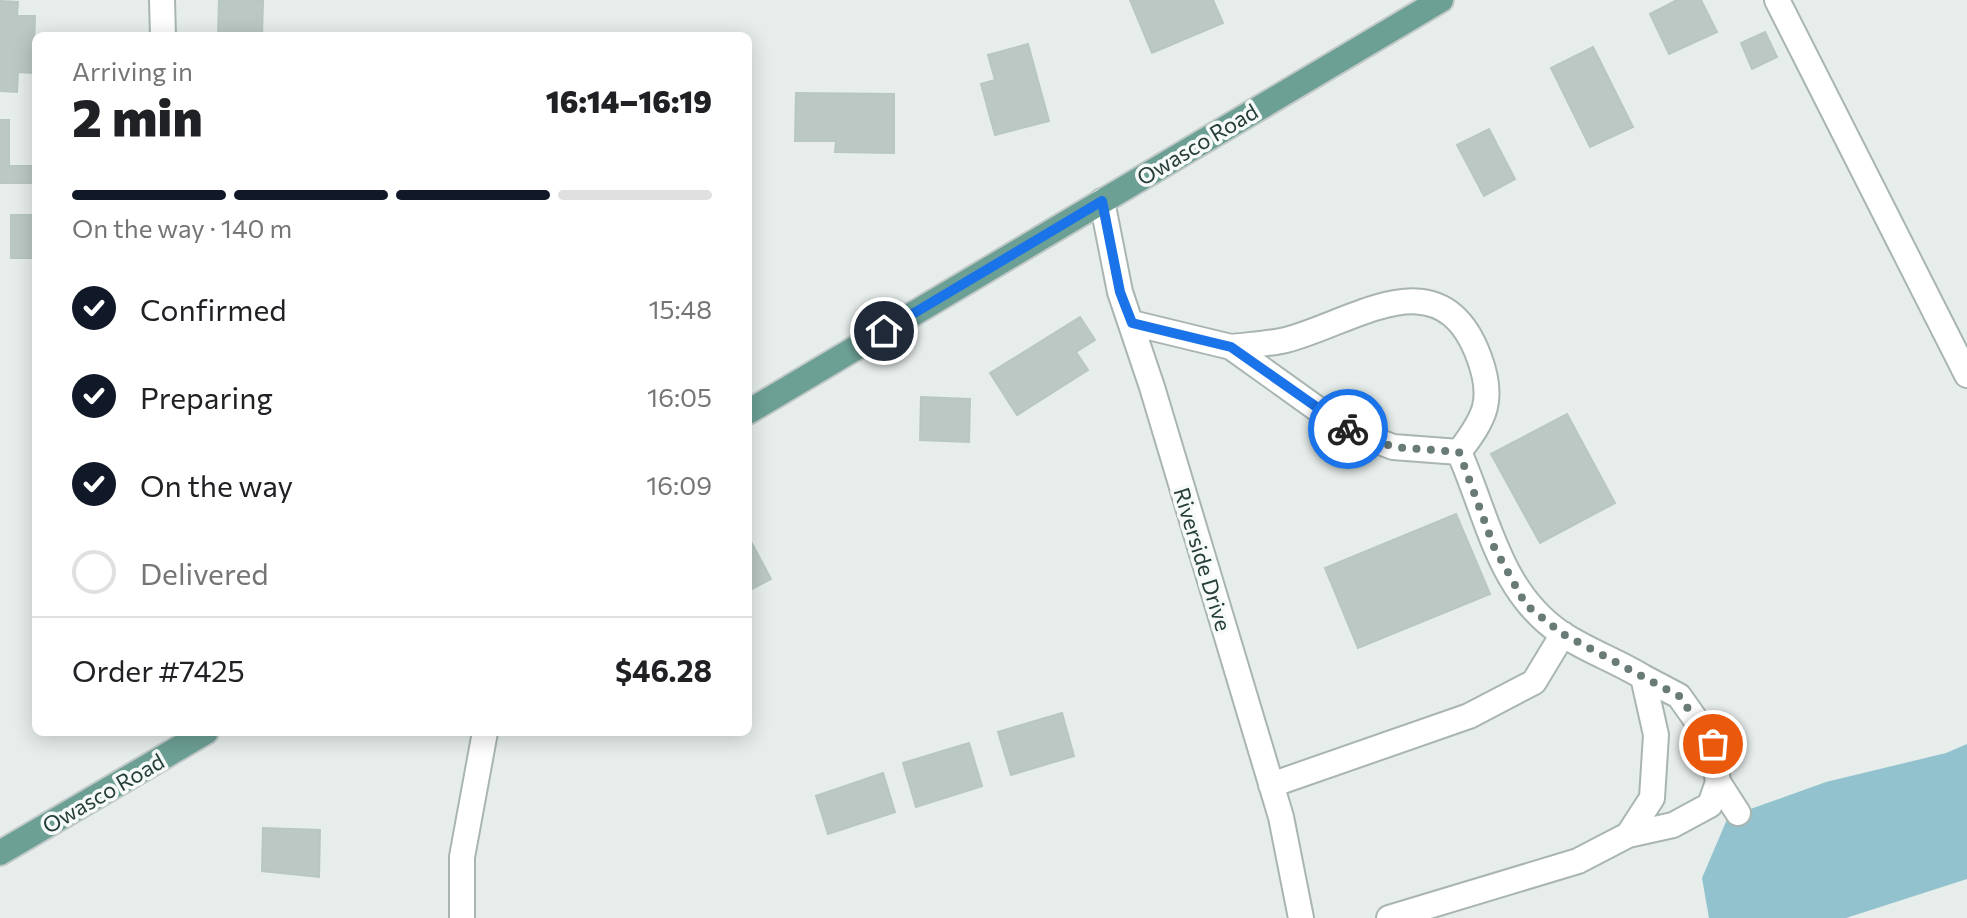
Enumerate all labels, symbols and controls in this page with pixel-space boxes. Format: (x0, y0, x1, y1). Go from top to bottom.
text: Arriving in (72, 55, 193, 86)
text: 16:14–16:19 (546, 82, 712, 119)
text: 2 min (72, 84, 203, 148)
street label: Owasco Road (1132, 97, 1262, 191)
text: On the way · 140 m (72, 212, 292, 243)
icon: check (72, 286, 116, 330)
text: Confirmed (140, 290, 287, 327)
text: 15:48 (648, 293, 712, 324)
pin (850, 297, 918, 365)
icon: home (862, 309, 906, 353)
icon: check (72, 374, 116, 418)
text: Preparing (140, 378, 273, 415)
text: 16:05 (647, 381, 712, 412)
courier (1308, 389, 1388, 469)
icon: bike (1326, 407, 1370, 451)
icon: check (72, 462, 116, 506)
text: On the way (140, 466, 293, 503)
text: 16:09 (646, 469, 712, 500)
street label: Riverside Drive (1168, 484, 1238, 634)
text: Delivered (140, 554, 269, 591)
text: Order #7425 (72, 651, 245, 688)
text: $46.28 (615, 651, 712, 688)
pin (1679, 710, 1747, 778)
icon: bag (1691, 722, 1735, 766)
street label: Owasco Road (37, 747, 169, 839)

